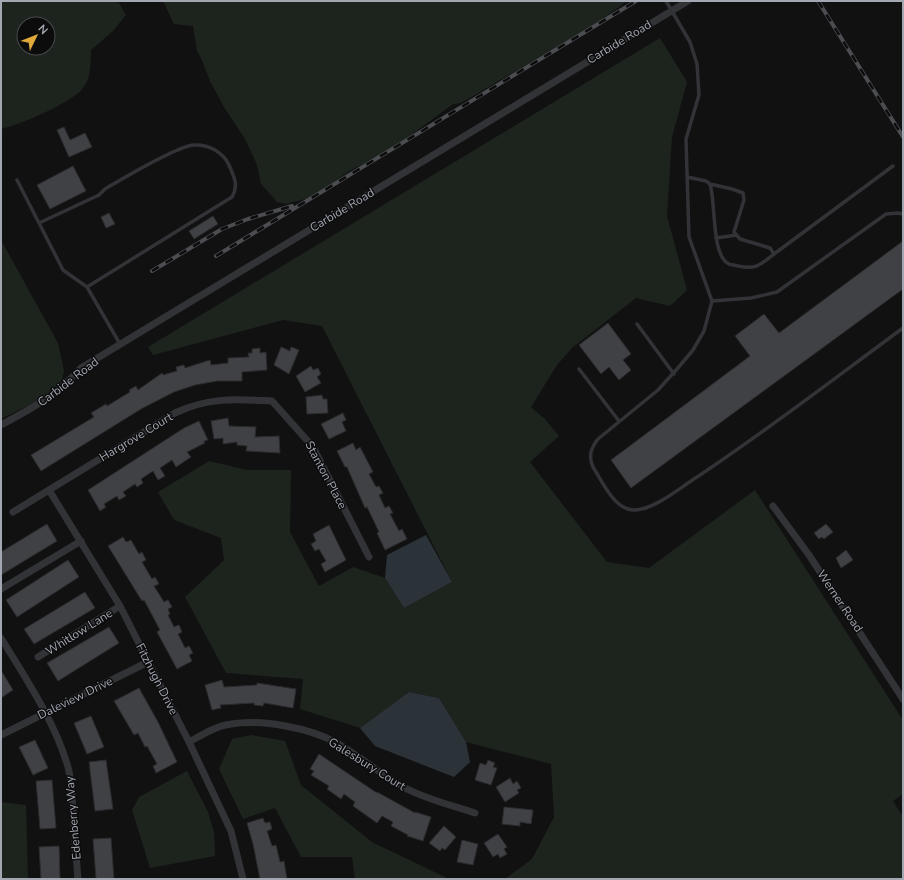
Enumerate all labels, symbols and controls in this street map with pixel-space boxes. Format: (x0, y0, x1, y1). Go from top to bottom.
north arrow (16, 16, 56, 56)
street label: Carbide Road (584, 16, 654, 68)
text: N (35, 21, 51, 38)
street label: Carbide Road (307, 184, 377, 236)
street label: Carbide Road (34, 354, 102, 410)
street label: Hargrove Court (96, 408, 176, 465)
street label: Stanton Place (301, 438, 351, 512)
street label: Werner Road (813, 567, 867, 635)
street label: Whitlow Lane (42, 605, 116, 659)
street label: Fitzhugh Drive (132, 641, 182, 717)
street label: Daleview Drive (35, 673, 115, 723)
street label: Galesbury Court (325, 734, 409, 795)
street label: Edenberry Way (61, 775, 85, 860)

